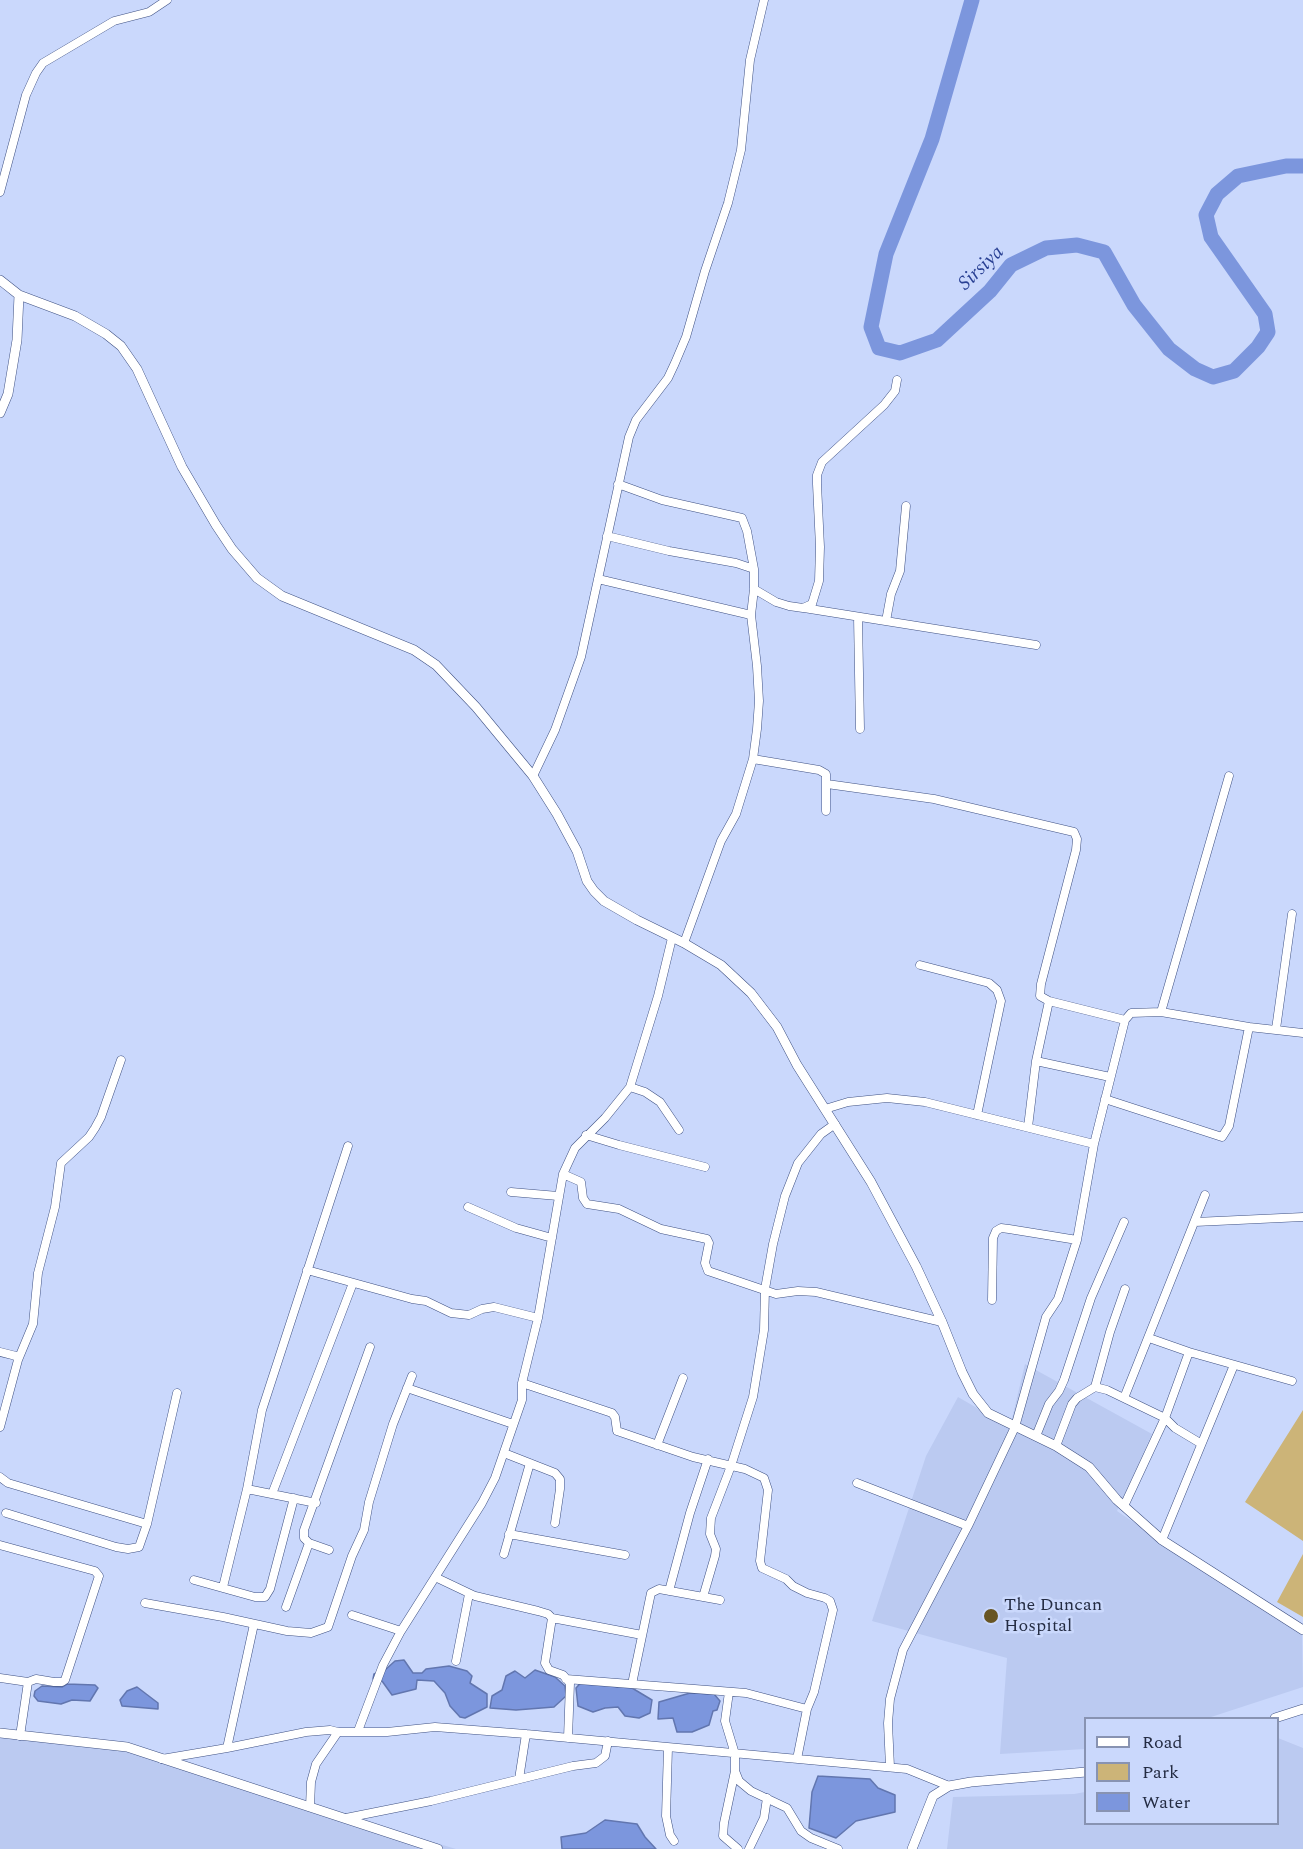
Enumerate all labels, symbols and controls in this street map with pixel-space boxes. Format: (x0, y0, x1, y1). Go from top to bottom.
water label: Sirsiya (954, 241, 1010, 297)
place label: The Duncan Hospital (1004, 1595, 1102, 1638)
marker: The Duncan Hospital (982, 1607, 1000, 1625)
legend (1084, 1717, 1279, 1825)
text: Road (1142, 1729, 1183, 1756)
text: Park (1142, 1759, 1179, 1786)
text: Water (1142, 1789, 1190, 1816)

